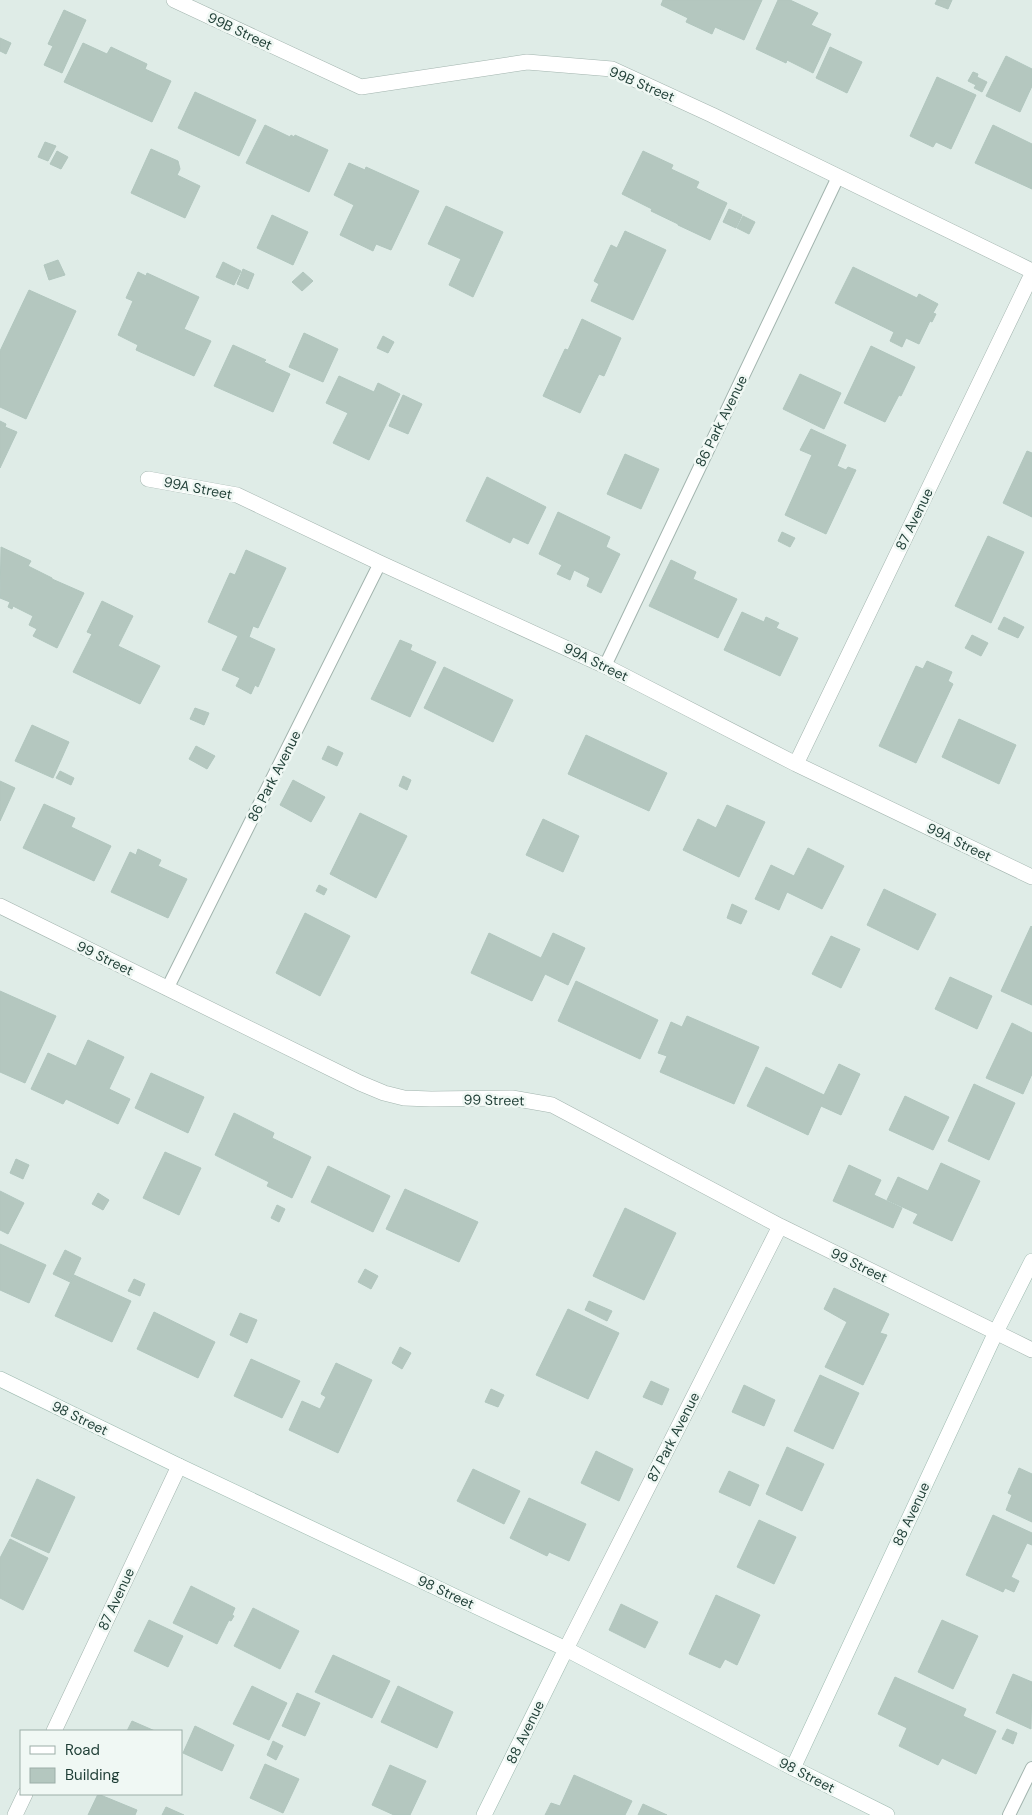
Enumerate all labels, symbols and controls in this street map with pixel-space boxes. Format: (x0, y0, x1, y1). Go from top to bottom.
street label: 99B Street (205, 8, 275, 54)
street label: 99B Street (607, 62, 677, 106)
street label: 86 Park Avenue (691, 372, 751, 470)
street label: 99A Street (162, 473, 234, 503)
street label: 87 Avenue (891, 485, 937, 553)
street label: 99A Street (561, 639, 631, 685)
street label: 86 Park Avenue (243, 727, 305, 825)
street label: 99A Street (924, 819, 994, 865)
street label: 99 Street (74, 937, 136, 979)
street label: 99 Street (463, 1090, 525, 1110)
street label: 99 Street (828, 1244, 890, 1286)
street label: 87 Park Avenue (643, 1389, 703, 1485)
street label: 98 Street (49, 1397, 111, 1439)
street label: 88 Avenue (888, 1479, 934, 1549)
street label: 87 Avenue (94, 1565, 138, 1633)
street label: 98 Street (415, 1571, 477, 1613)
street label: 88 Avenue (502, 1697, 548, 1767)
legend (20, 1730, 182, 1795)
text: Road (65, 1740, 100, 1760)
street label: 98 Street (776, 1753, 838, 1797)
text: Building (65, 1765, 120, 1785)

